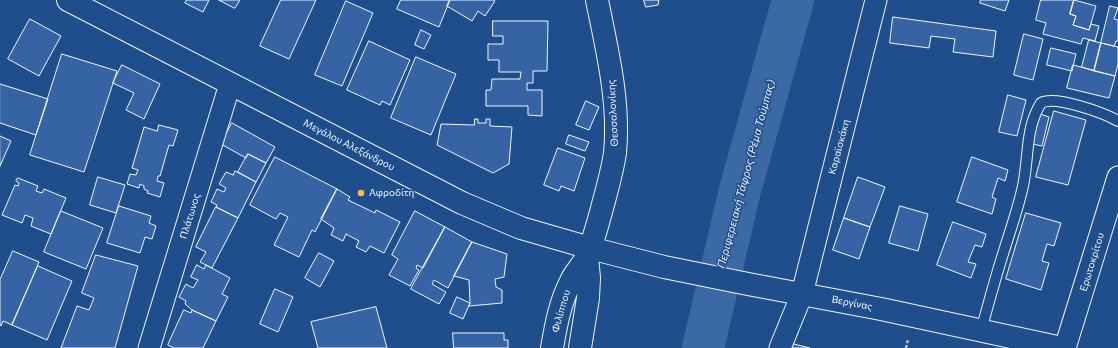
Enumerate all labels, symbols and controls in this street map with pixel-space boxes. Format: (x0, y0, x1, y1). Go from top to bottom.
water label: Περιφερειακή Τάφρος (Ρέμα Τούμπας) (714, 78, 778, 270)
street label: Θεσσαλονίκης (605, 79, 621, 147)
street label: Μεγάλου Αλεξάνδρου (301, 117, 397, 173)
street label: Καραϊσκάκη (826, 118, 852, 176)
place label: Αφροδίτη (369, 187, 414, 199)
marker: Αφροδίτη (356, 188, 366, 198)
street label: Πλάτωνος (177, 192, 203, 240)
street label: Ερωτοκρίτου (1077, 231, 1107, 293)
street label: Φιλίππου (549, 288, 573, 334)
street label: Βεργίνας (831, 293, 873, 313)

